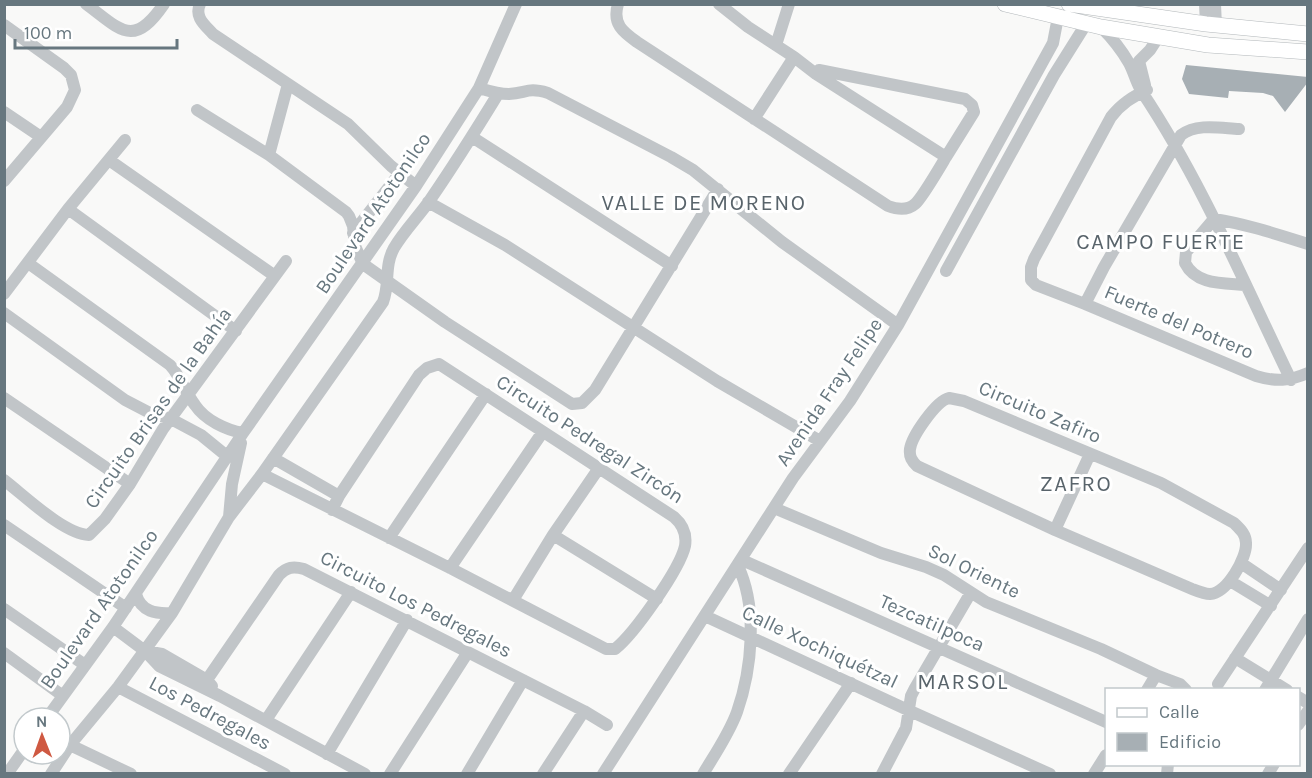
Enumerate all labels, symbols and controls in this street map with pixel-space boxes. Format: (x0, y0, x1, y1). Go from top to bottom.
scale bar (15, 12, 177, 50)
text: 100 m (24, 22, 72, 44)
street label: Boulevard Atotonilco (310, 128, 436, 298)
district label: VALLE DE MORENO (602, 190, 807, 216)
district label: CAMPO FUERTE (1076, 229, 1246, 255)
street label: Fuerte del Potrero (1101, 280, 1257, 364)
street label: Circuito Brisas de la Bahía (80, 303, 236, 513)
street label: Avenida Fray Felipe (771, 314, 887, 470)
street label: Circuito Pedregal Zircón (492, 370, 688, 508)
street label: Circuito Zafiro (975, 376, 1105, 448)
district label: ZAFRO (1040, 471, 1112, 497)
street label: Boulevard Atotonilco (35, 525, 163, 693)
street label: Sol Oriente (924, 539, 1024, 603)
street label: Circuito Los Pedregales (316, 546, 516, 662)
street label: Tezcatilpoca (876, 590, 988, 656)
street label: Calle Xochiquétzal (738, 601, 902, 693)
district label: MARSOL (917, 669, 1009, 695)
street label: Los Pedregales (145, 671, 275, 755)
legend (1105, 688, 1300, 766)
text: Calle (1159, 701, 1199, 723)
north arrow (12, 706, 72, 766)
text: N (36, 712, 48, 731)
text: Edificio (1159, 731, 1221, 753)

